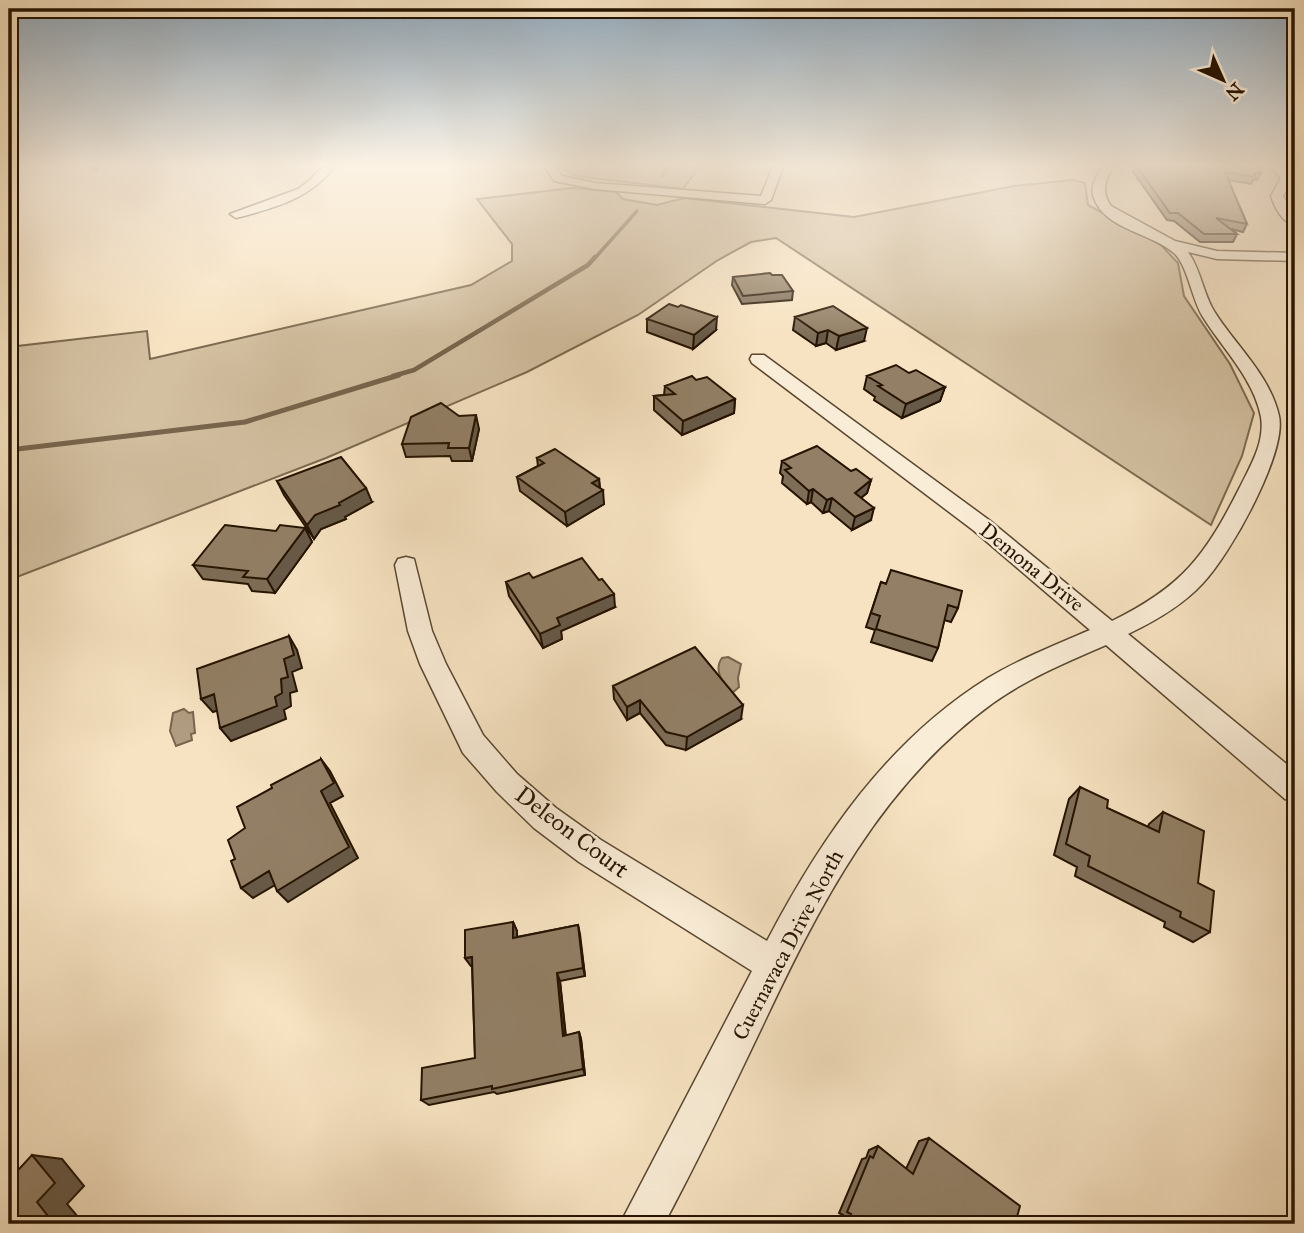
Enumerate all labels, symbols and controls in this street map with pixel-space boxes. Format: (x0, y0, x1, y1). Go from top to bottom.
north arrow (1188, 46, 1258, 116)
text: N (1221, 78, 1249, 106)
street label: Demona Drive (974, 517, 1090, 617)
street label: Deleon Court (509, 779, 635, 885)
street label: Cuernavaca Drive North (727, 845, 849, 1044)

